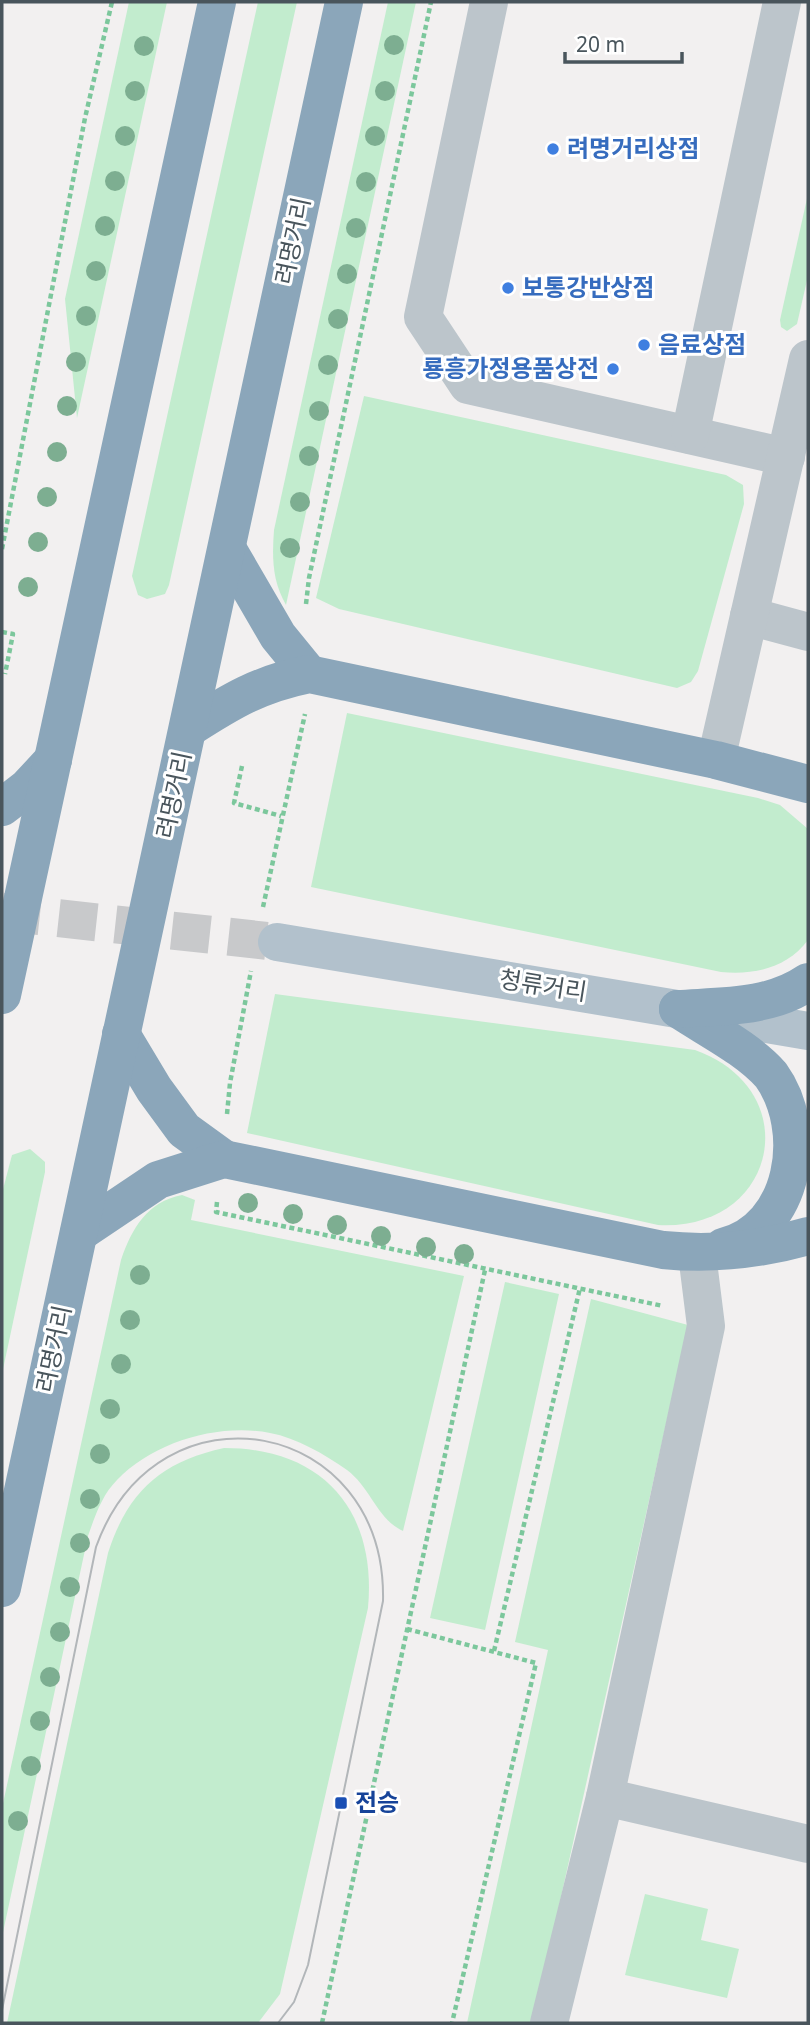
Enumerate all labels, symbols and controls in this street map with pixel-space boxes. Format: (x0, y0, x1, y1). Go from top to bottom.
scale bar (565, 21, 682, 65)
text: 20 m (576, 30, 625, 58)
place label: 려명거리상점 (567, 131, 699, 164)
marker: 려명거리상점 (545, 141, 561, 157)
street label: 려명거리 (266, 194, 317, 287)
place label: 보통강반상점 (522, 270, 654, 303)
marker: 보통강반상점 (500, 280, 516, 296)
place label: 음료상점 (658, 327, 746, 360)
marker: 음료상점 (636, 337, 652, 353)
place label: 룡흥가정용품상전 (422, 351, 599, 384)
marker: 룡흥가정용품상전 (605, 361, 621, 377)
street label: 려명거리 (147, 748, 198, 841)
street label: 청류거리 (497, 961, 589, 1008)
street label: 려명거리 (27, 1302, 78, 1395)
place label: 전승 (355, 1785, 399, 1818)
marker: 전승 (333, 1795, 349, 1811)

